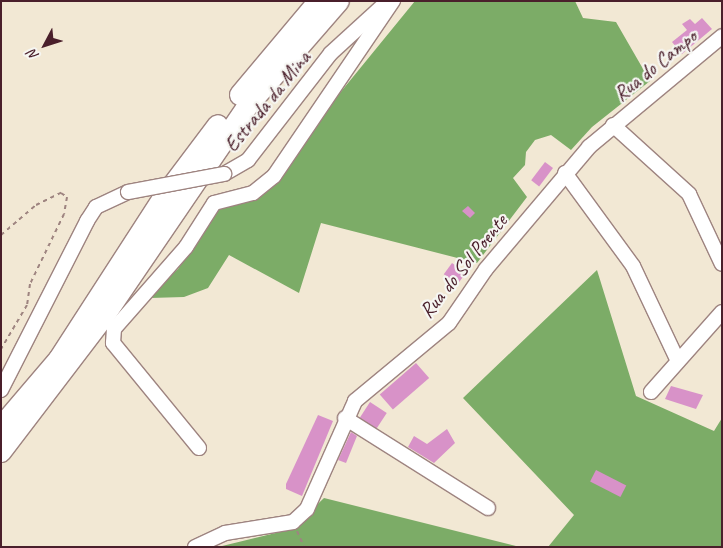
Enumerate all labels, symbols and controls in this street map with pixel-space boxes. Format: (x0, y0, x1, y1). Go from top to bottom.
north arrow (20, 20, 70, 70)
street label: Rua do Campo (609, 24, 701, 106)
street label: Estrada da Mina (218, 45, 316, 157)
text: N (24, 46, 42, 64)
street label: Rua do Sol Poente (414, 209, 512, 323)

